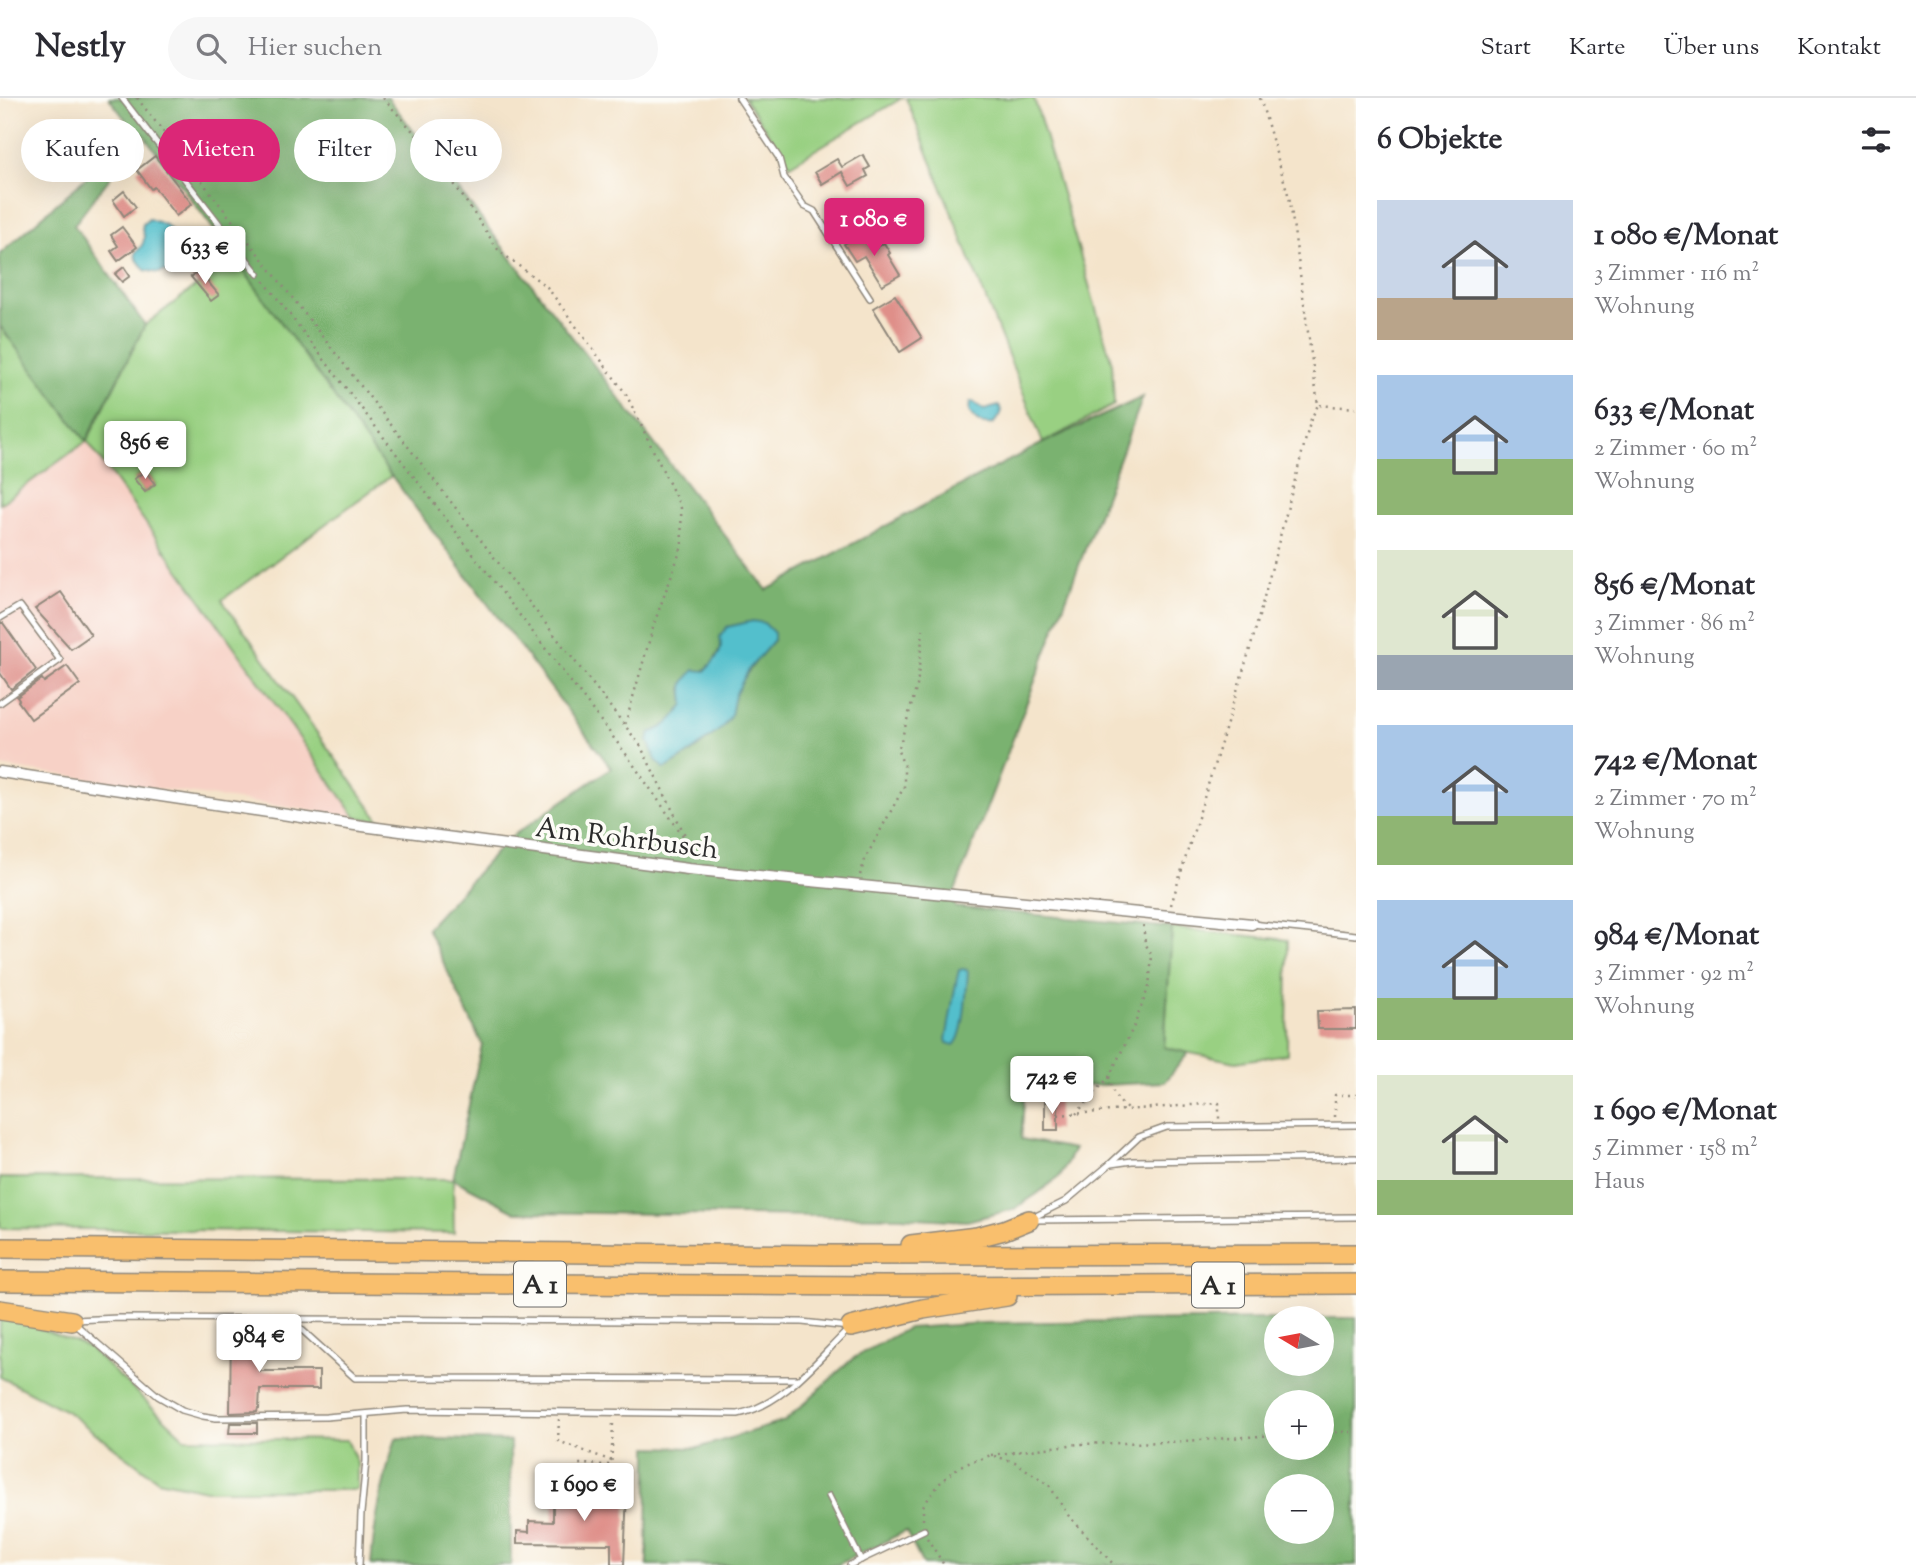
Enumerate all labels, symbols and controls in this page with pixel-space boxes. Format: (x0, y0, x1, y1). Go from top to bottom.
search box (168, 17, 658, 80)
text: Nestly (35, 24, 126, 72)
icon: search (192, 29, 230, 67)
text: Hier suchen (248, 30, 382, 67)
text: Start (1480, 31, 1531, 65)
text: Karte (1569, 31, 1625, 65)
text: Über uns (1663, 31, 1759, 65)
text: Kontakt (1797, 31, 1881, 65)
chip: Kaufen (21, 119, 144, 182)
chip: Mieten (158, 119, 280, 182)
chip: Filter (294, 119, 396, 182)
chip: Neu (410, 119, 502, 182)
text: 6 Objekte (1377, 119, 1503, 162)
icon: filters (1857, 121, 1895, 159)
pin: 1 080 € (809, 198, 939, 258)
text: 1 080 € (840, 204, 908, 237)
text: 1 080 €/Monat (1594, 215, 1778, 258)
pin: 633 € (156, 226, 254, 286)
icon: home (1433, 228, 1517, 312)
text: 633 € (180, 232, 230, 265)
text: 3 Zimmer · 116 m² (1594, 258, 1759, 291)
text: Wohnung (1594, 291, 1694, 324)
text: 633 €/Monat (1594, 390, 1754, 433)
icon: home (1433, 403, 1517, 487)
pin: 856 € (96, 422, 194, 481)
text: 856 € (120, 427, 170, 460)
text: 2 Zimmer · 60 m² (1594, 433, 1757, 466)
text: Wohnung (1594, 466, 1694, 499)
text: 856 €/Monat (1594, 565, 1755, 608)
icon: home (1433, 578, 1517, 662)
text: 3 Zimmer · 86 m² (1594, 608, 1755, 641)
text: Wohnung (1594, 641, 1694, 674)
text: 742 €/Monat (1594, 740, 1757, 783)
icon: home (1433, 753, 1517, 837)
text: 2 Zimmer · 70 m² (1594, 783, 1757, 816)
street label: Am Rohrbusch (533, 809, 720, 871)
text: Wohnung (1594, 816, 1694, 849)
text: 984 €/Monat (1594, 915, 1759, 958)
icon: home (1433, 928, 1517, 1012)
text: 3 Zimmer · 92 m² (1594, 958, 1754, 991)
text: Wohnung (1594, 991, 1694, 1024)
pin: 742 € (1003, 1056, 1101, 1116)
text: 742 € (1026, 1062, 1078, 1095)
text: 1 690 €/Monat (1594, 1090, 1777, 1133)
icon: home (1433, 1103, 1517, 1187)
text: 5 Zimmer · 158 m² (1594, 1133, 1758, 1166)
text: Haus (1594, 1166, 1645, 1199)
road number: A 1 (514, 1261, 566, 1306)
road number: A 1 (1192, 1262, 1244, 1308)
north arrow (1264, 1306, 1334, 1376)
map controls (1264, 1306, 1334, 1544)
pin: 984 € (210, 1314, 308, 1374)
text: 984 € (232, 1320, 286, 1353)
button: + (1264, 1390, 1334, 1460)
pin: 1 690 € (519, 1464, 649, 1523)
text: 1 690 € (551, 1469, 617, 1502)
button: − (1264, 1474, 1334, 1544)

